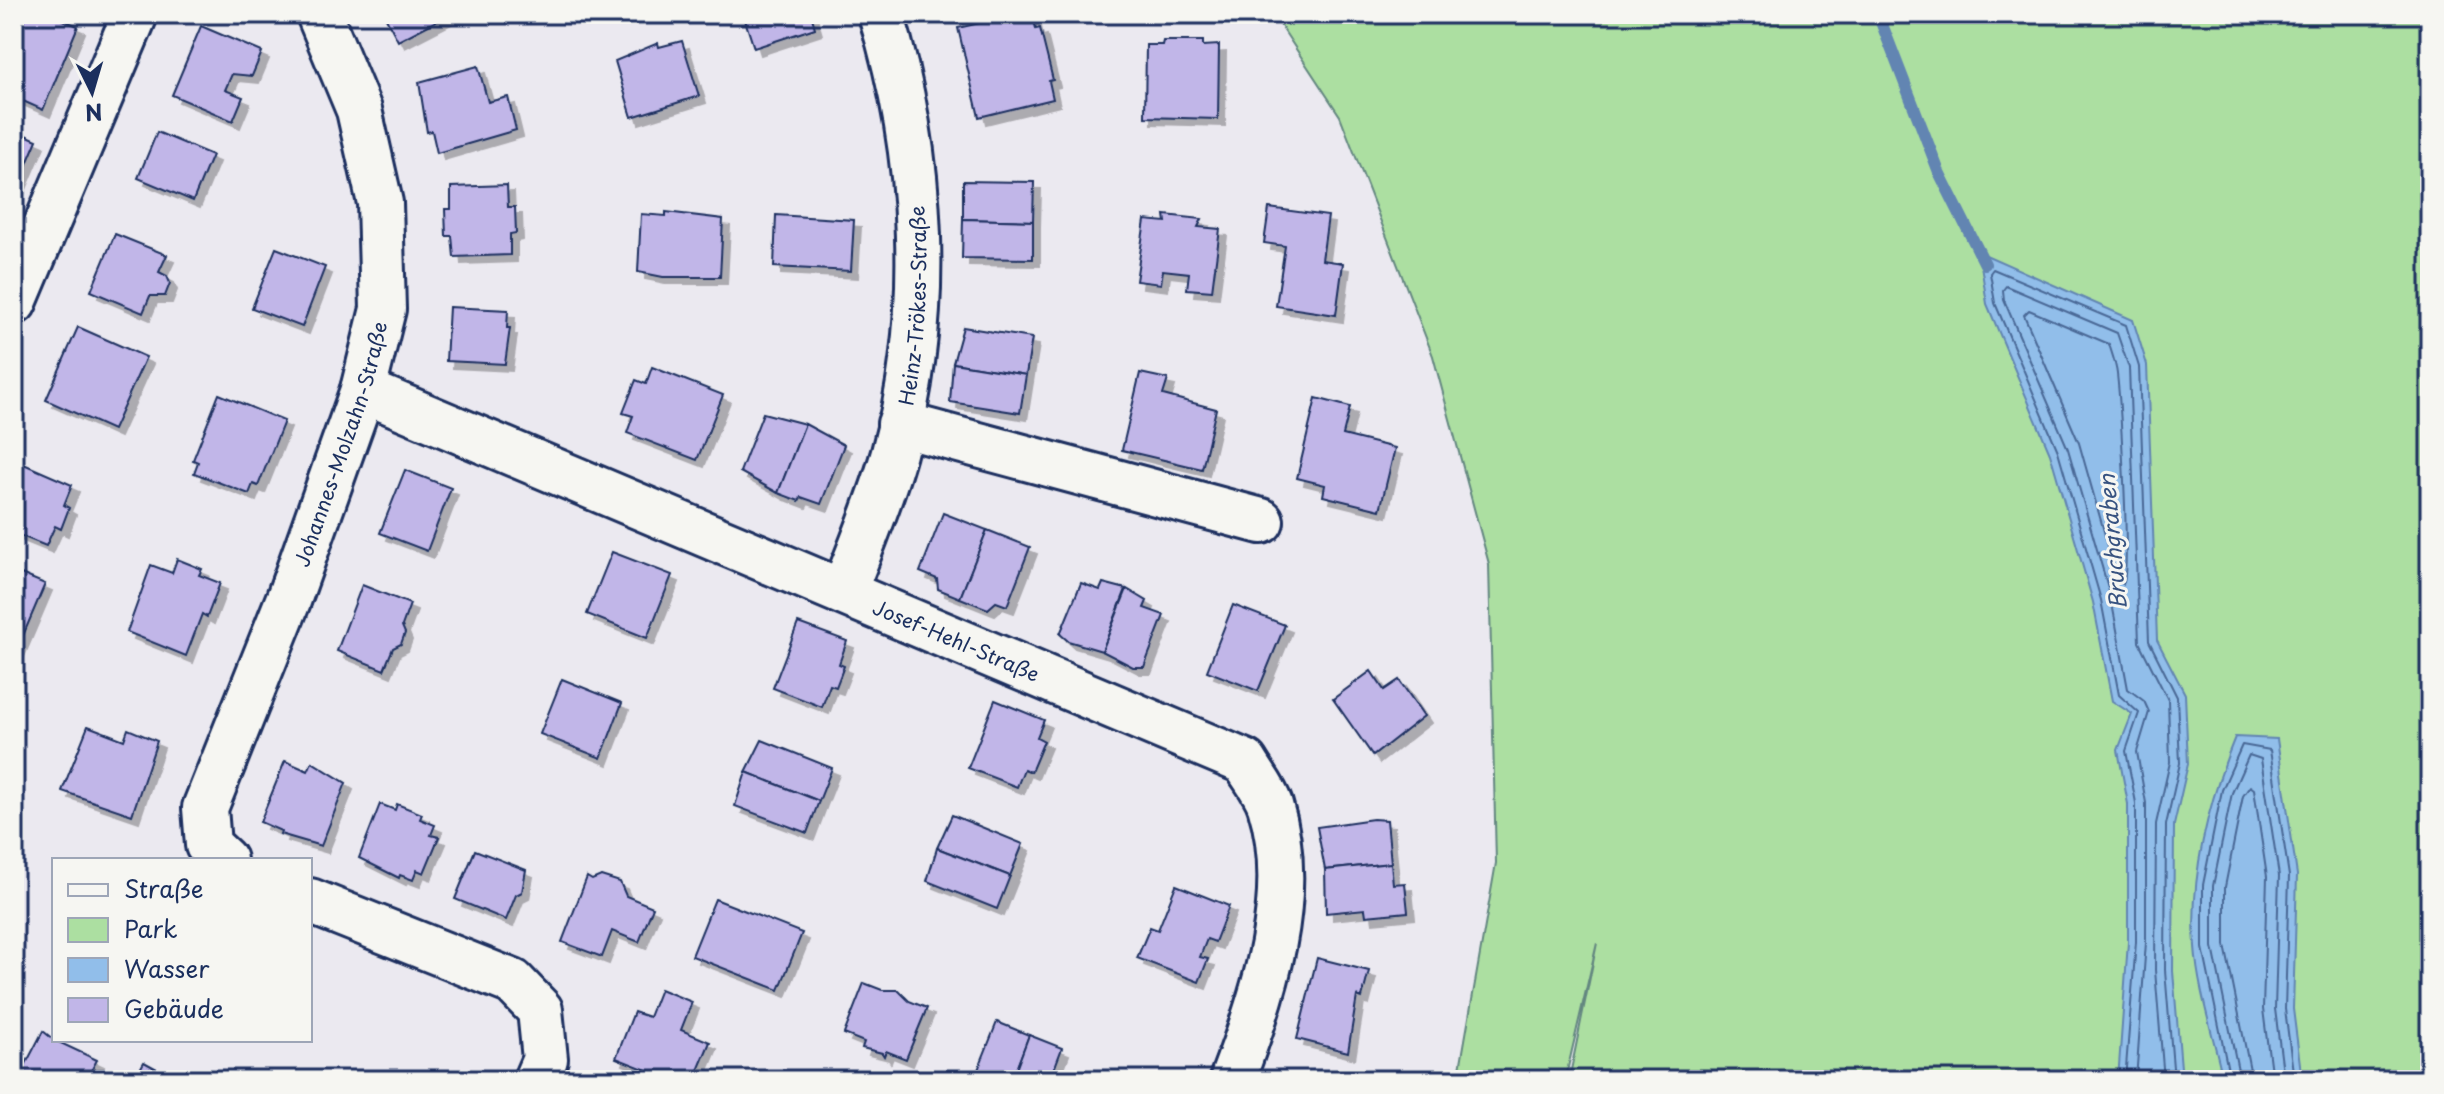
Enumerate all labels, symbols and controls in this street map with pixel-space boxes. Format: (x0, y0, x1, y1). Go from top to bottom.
north arrow (52, 52, 132, 132)
text: N (84, 96, 104, 131)
street label: Heinz-Trökes-Straße (890, 205, 933, 408)
street label: Johannes-Molzahn-Straße (286, 318, 394, 570)
water label: Bruchgraben (2089, 472, 2133, 611)
street label: Josef-Hehl-Straße (868, 592, 1044, 689)
legend (52, 858, 312, 1042)
text: Straße (124, 870, 203, 906)
text: Park (124, 910, 178, 946)
text: Wasser (124, 950, 210, 986)
text: Gebäude (124, 990, 224, 1026)

